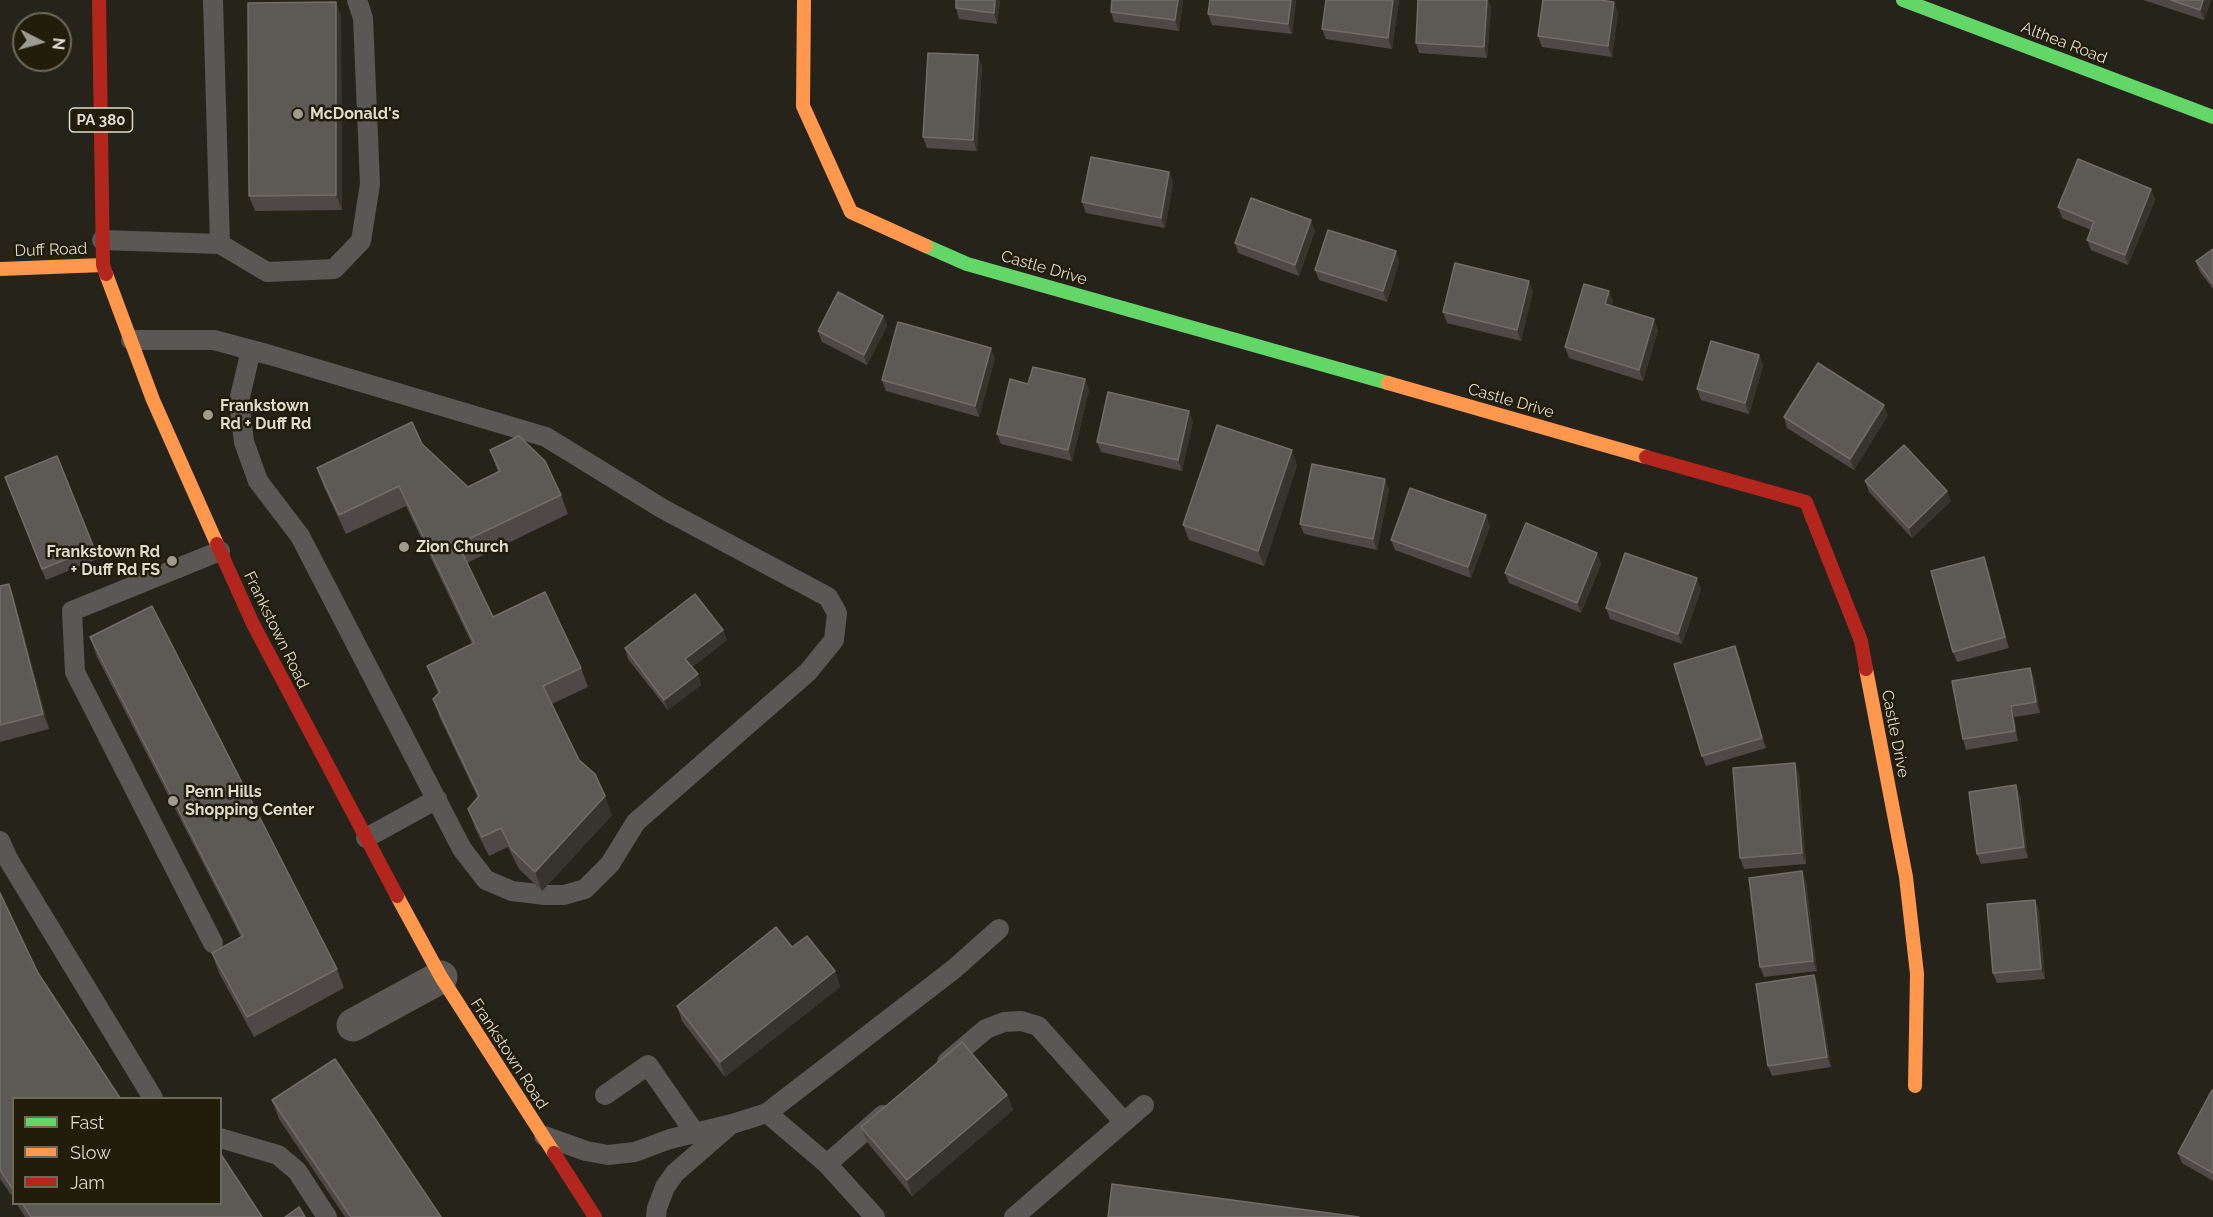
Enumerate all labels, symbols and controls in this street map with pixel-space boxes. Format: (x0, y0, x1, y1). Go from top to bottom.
north arrow (12, 12, 72, 72)
street label: Althea Road (2018, 18, 2110, 68)
text: N (48, 37, 68, 51)
place label: McDonald's (310, 104, 400, 124)
marker: McDonald's (291, 107, 305, 121)
road number: PA 380 (70, 108, 132, 132)
street label: Duff Road (14, 239, 88, 261)
street label: Castle Drive (999, 247, 1089, 289)
street label: Castle Drive (1466, 380, 1556, 422)
place label: Frankstown Rd + Duff Rd (220, 396, 311, 434)
marker: Frankstown Rd + Duff Rd (201, 408, 215, 422)
place label: Zion Church (416, 537, 509, 557)
marker: Zion Church (397, 540, 411, 554)
place label: Frankstown Rd + Duff Rd FS (46, 542, 160, 580)
marker: Frankstown Rd + Duff Rd FS (165, 554, 179, 568)
street label: Frankstown Road (239, 568, 313, 692)
street label: Castle Drive (1877, 689, 1913, 779)
place label: Penn Hills Shopping Center (185, 782, 314, 820)
marker: Penn Hills Shopping Center (166, 794, 180, 808)
street label: Frankstown Road (466, 995, 552, 1113)
legend (12, 1097, 222, 1205)
text: Fast (70, 1112, 104, 1133)
text: Slow (70, 1142, 111, 1163)
text: Jam (70, 1172, 105, 1193)

